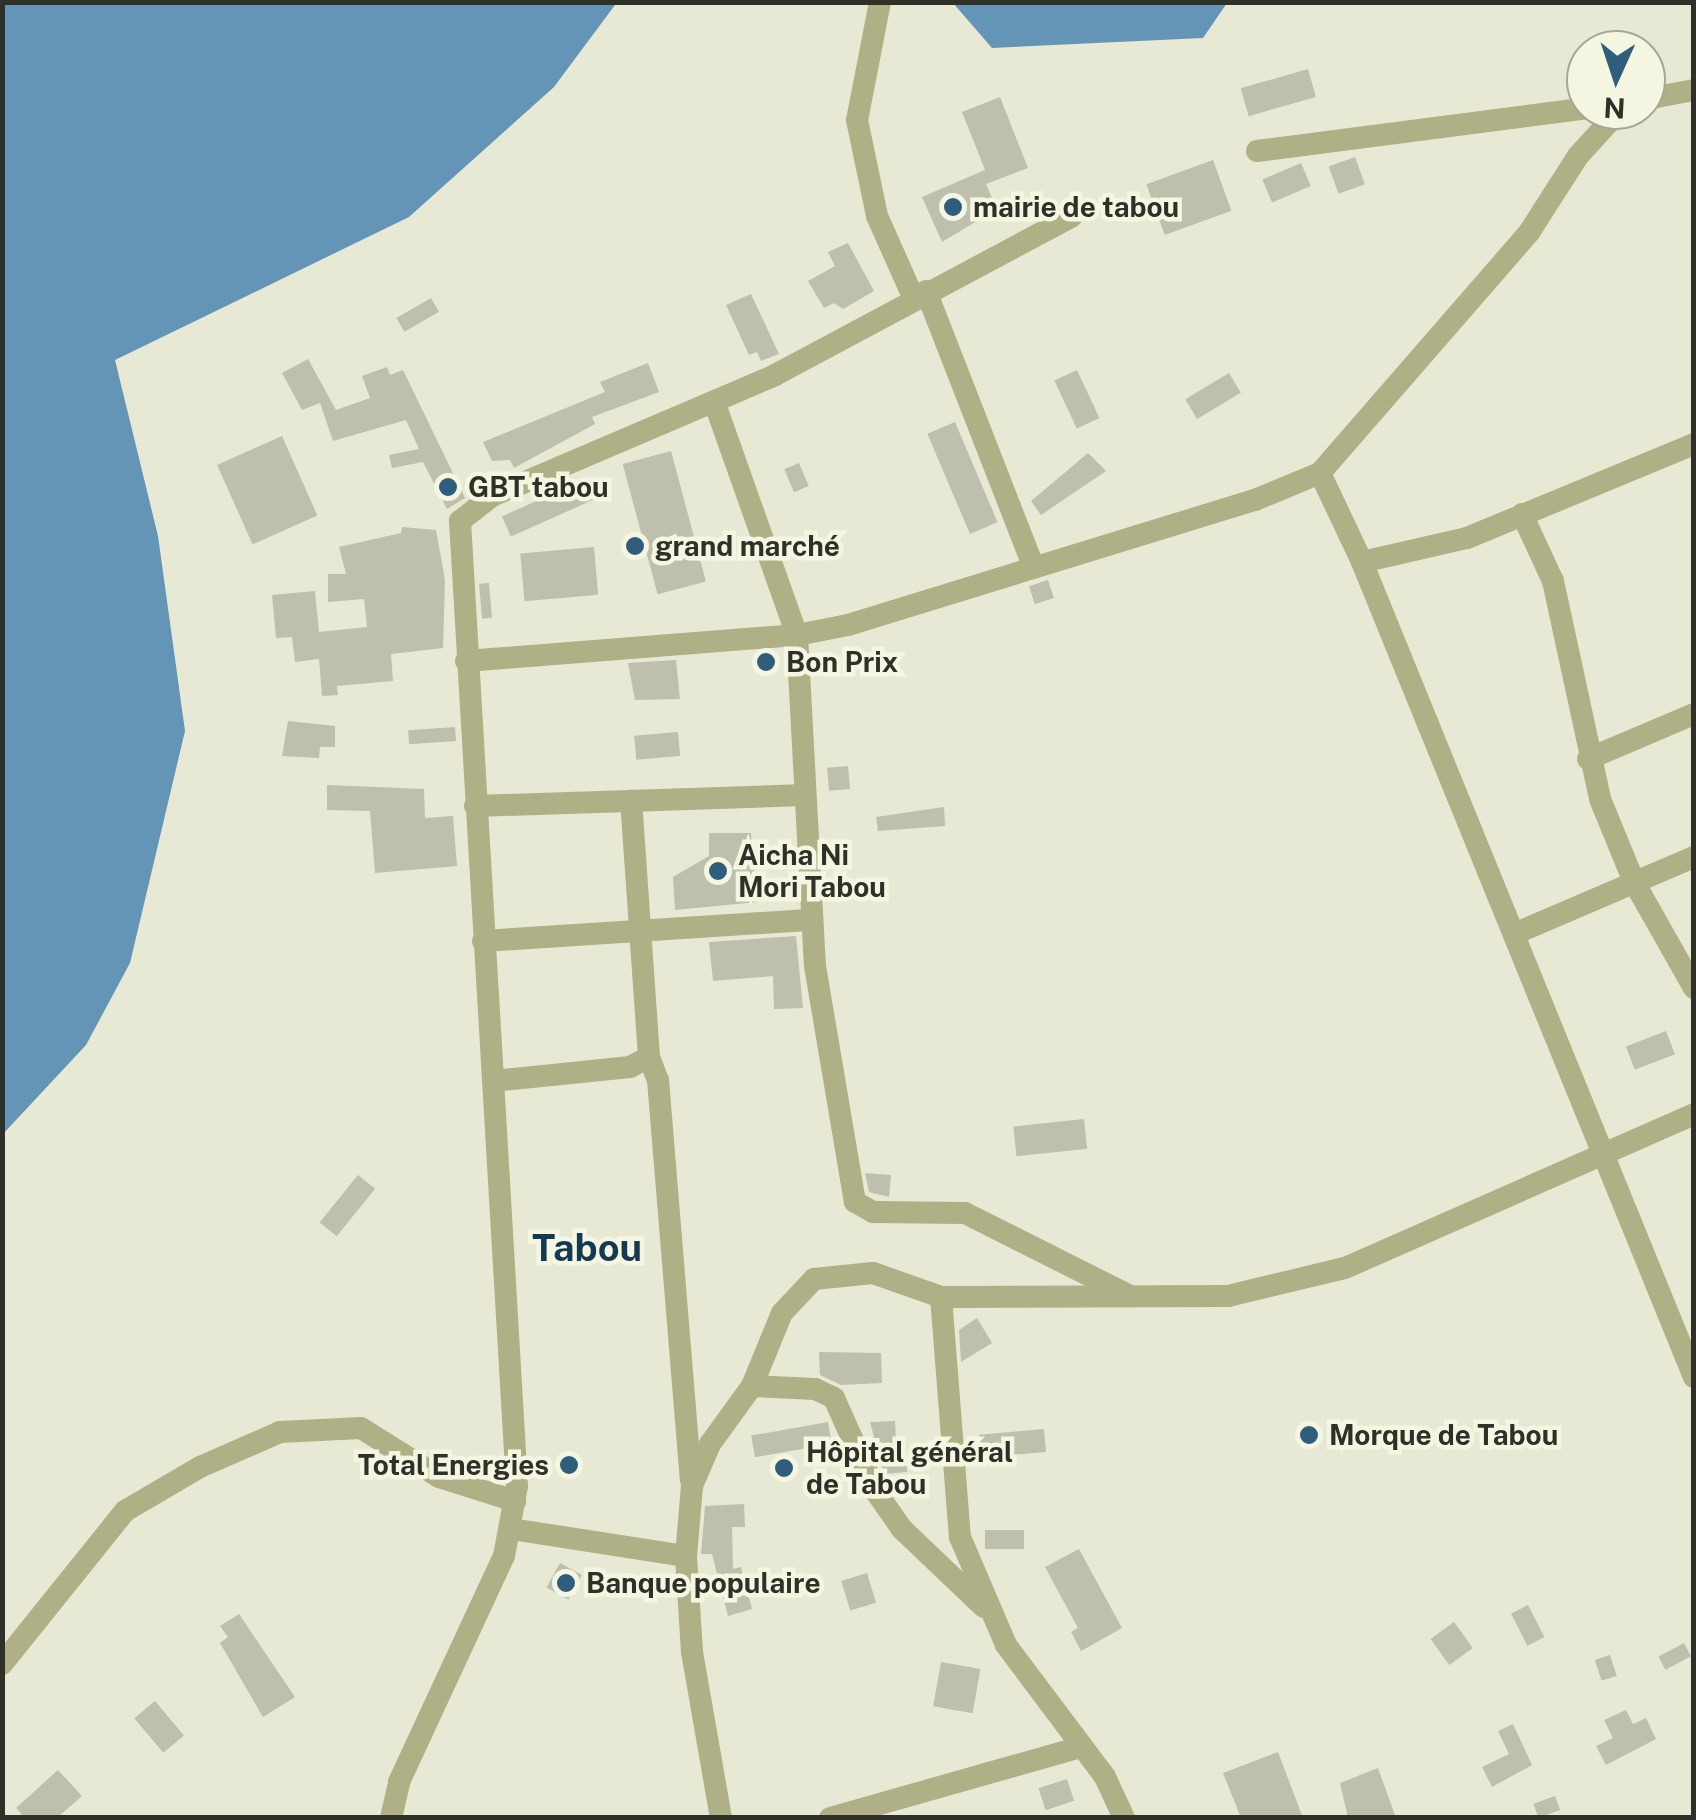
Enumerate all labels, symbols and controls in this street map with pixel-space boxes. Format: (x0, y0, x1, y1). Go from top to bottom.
north arrow (1566, 30, 1666, 130)
text: N (1603, 91, 1626, 126)
place label: mairie de tabou (973, 190, 1180, 224)
marker: mairie de tabou (942, 196, 964, 218)
place label: GBT tabou (468, 470, 609, 504)
marker: GBT tabou (437, 476, 459, 498)
place label: grand marché (655, 529, 840, 563)
marker: grand marché (624, 535, 646, 557)
place label: Bon Prix (786, 645, 898, 679)
marker: Bon Prix (755, 651, 777, 673)
place label: Aicha Ni Mori Tabou (738, 838, 886, 904)
marker: Aicha Ni Mori Tabou (707, 860, 729, 882)
district label: Tabou (532, 1225, 642, 1271)
place label: Morque de Tabou (1329, 1418, 1559, 1452)
marker: Morque de Tabou (1298, 1424, 1320, 1446)
place label: Hôpital général de Tabou (806, 1435, 1013, 1501)
place label: Total Energies (358, 1448, 549, 1482)
marker: Total Energies (558, 1454, 580, 1476)
marker: Hôpital général de Tabou (771, 1455, 797, 1481)
place label: Banque populaire (586, 1566, 821, 1600)
marker: Banque populaire (555, 1572, 577, 1594)

